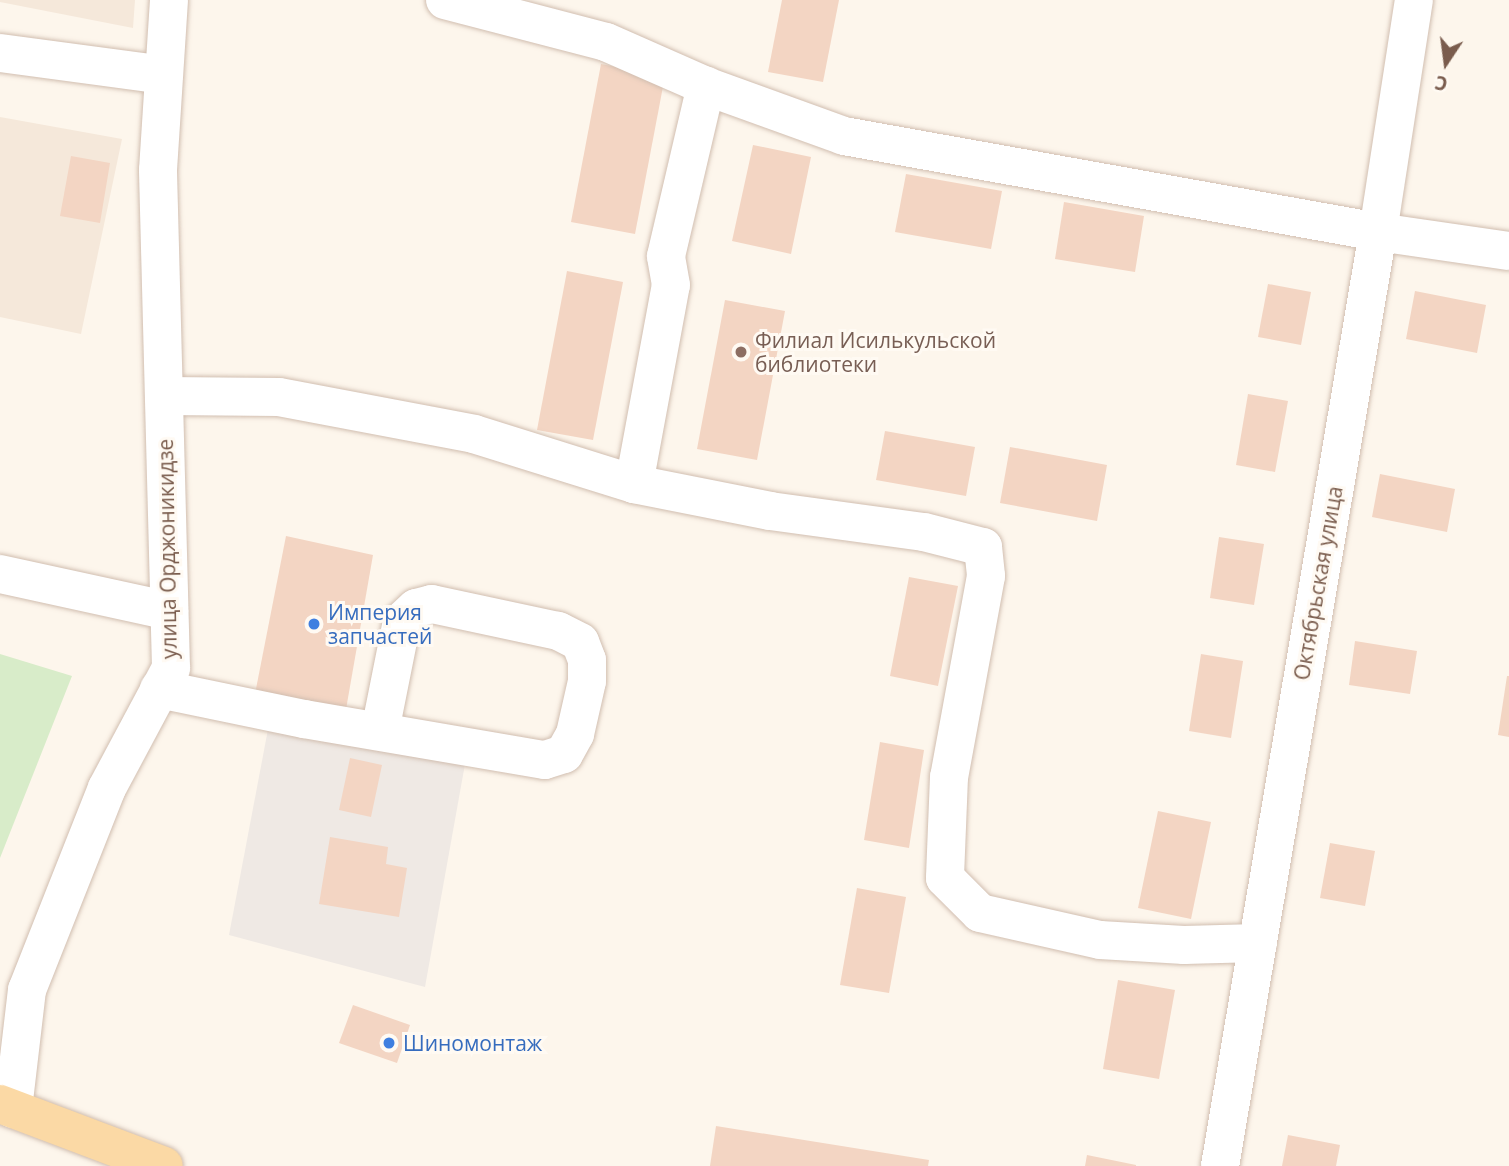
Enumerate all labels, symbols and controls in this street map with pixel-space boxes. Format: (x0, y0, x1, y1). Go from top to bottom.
north arrow (1411, 28, 1481, 98)
text: С (1432, 69, 1450, 97)
place label: Филиал Исилькульской библиотеки (755, 327, 996, 377)
marker: Филиал Исилькульской библиотеки (733, 344, 749, 360)
street label: улица Орджоникидзе (152, 439, 182, 659)
street label: Октябрьская улица (1289, 484, 1347, 682)
place label: Империя запчастей (328, 599, 432, 649)
marker: Империя запчастей (306, 616, 322, 632)
place label: Шиномонтаж (403, 1030, 542, 1056)
marker: Шиномонтаж (381, 1035, 397, 1051)

